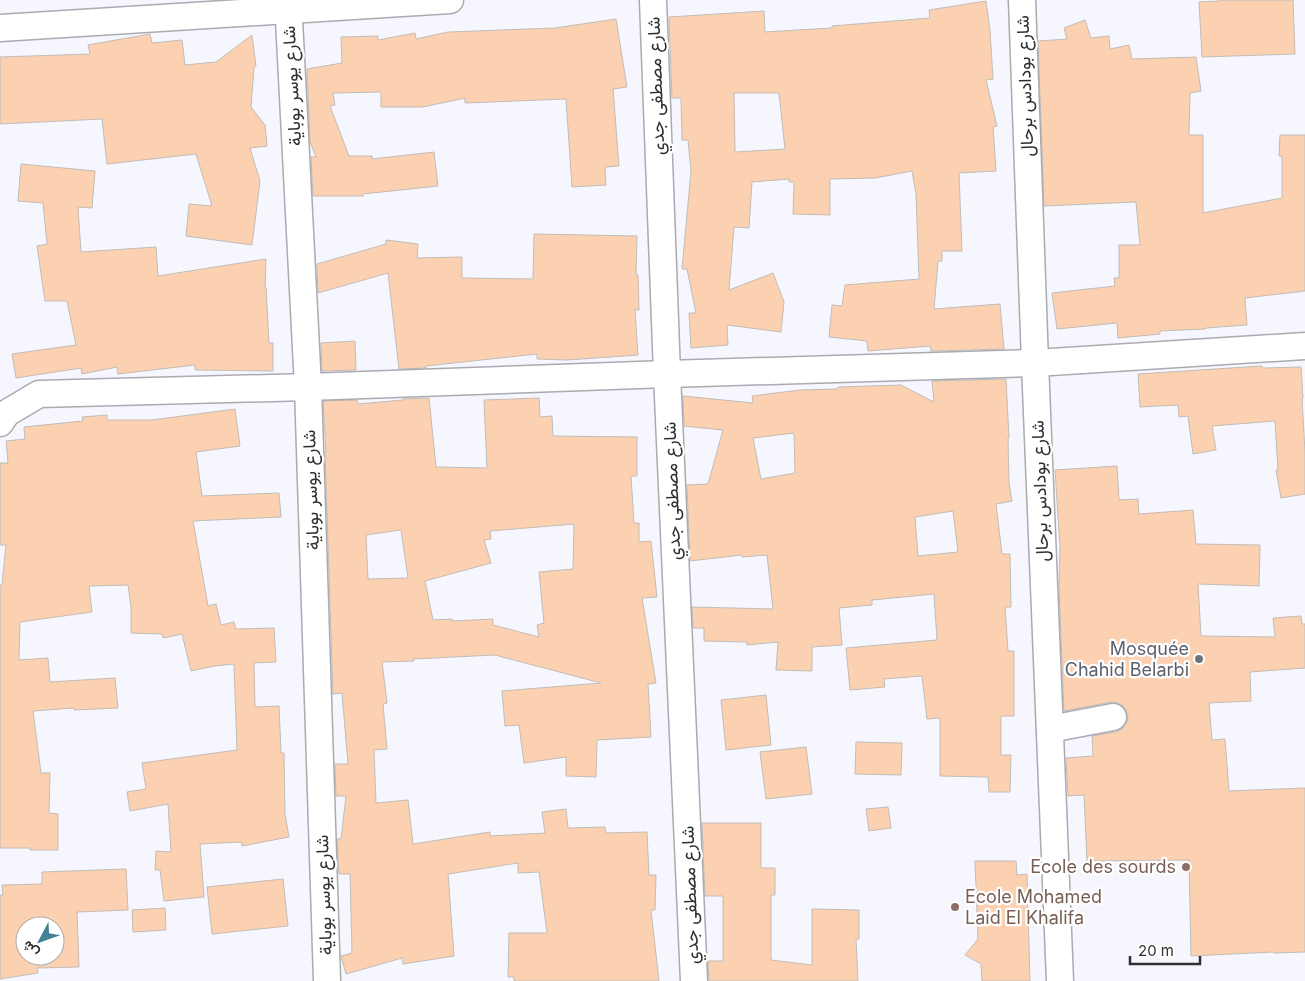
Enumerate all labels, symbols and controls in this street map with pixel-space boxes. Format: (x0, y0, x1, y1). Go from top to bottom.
street label: شارع بودادس برحال (1012, 15, 1039, 157)
street label: شارع مصطفى جدي (643, 16, 673, 156)
street label: شارع يوسر بوباية (278, 25, 307, 147)
street label: شارع بودادس برحال (1027, 420, 1054, 562)
street label: شارع مصطفى جدي (659, 421, 689, 561)
street label: شارع يوسر بوباية (298, 429, 325, 551)
place label: Mosquée Chahid Belarbi (1065, 638, 1189, 680)
marker: Mosquée Chahid Belarbi (1193, 653, 1205, 665)
street label: شارع مصطفى جدي (677, 825, 707, 965)
street label: شارع يوسر بوباية (311, 834, 338, 956)
place label: Ecole des sourds (1030, 856, 1176, 877)
marker: Ecole des sourds (1180, 861, 1192, 873)
place label: Ecole Mohamed Laid El Khalifa (965, 886, 1102, 928)
marker: Ecole Mohamed Laid El Khalifa (949, 901, 961, 913)
north arrow (15, 916, 65, 966)
scale bar (1130, 934, 1200, 966)
text: ش (18, 937, 43, 962)
text: 20 m (1138, 941, 1174, 960)

